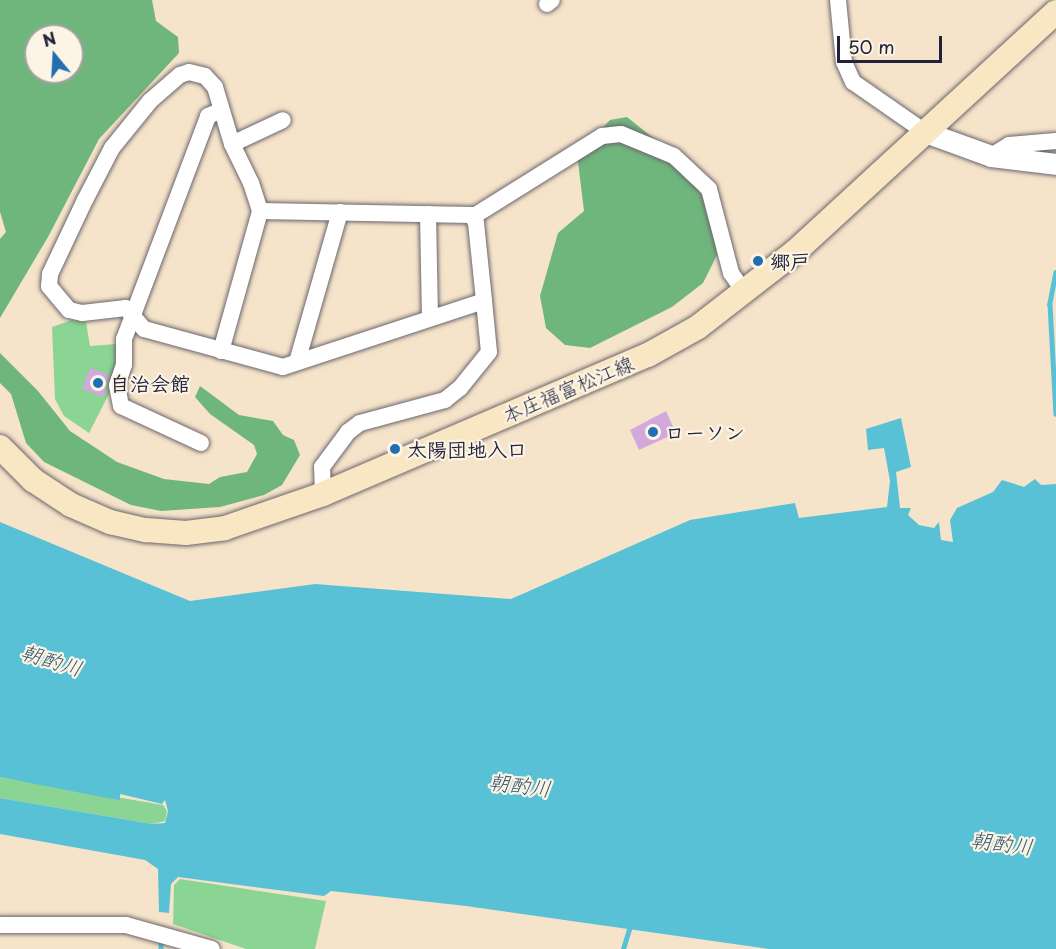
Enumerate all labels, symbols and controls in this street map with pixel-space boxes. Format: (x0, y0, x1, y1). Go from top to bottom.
north arrow (24, 24, 84, 84)
scale bar (840, 24, 945, 62)
text: N (39, 25, 59, 52)
text: 50 m (848, 33, 895, 60)
place label: 郷戸 (770, 249, 810, 273)
marker: 郷戸 (751, 254, 765, 268)
street label: 本庄福富松江線 (499, 351, 637, 427)
place label: 自治会館 (110, 371, 190, 395)
marker: 自治会館 (91, 376, 105, 390)
place label: ローソン (665, 420, 745, 444)
marker: ローソン (646, 425, 660, 439)
place label: 太陽団地入口 (407, 437, 527, 461)
marker: 太陽団地入口 (388, 442, 402, 456)
water label: 朝酌川 (18, 638, 86, 680)
water label: 朝酌川 (487, 768, 553, 800)
water label: 朝酌川 (969, 826, 1035, 858)

